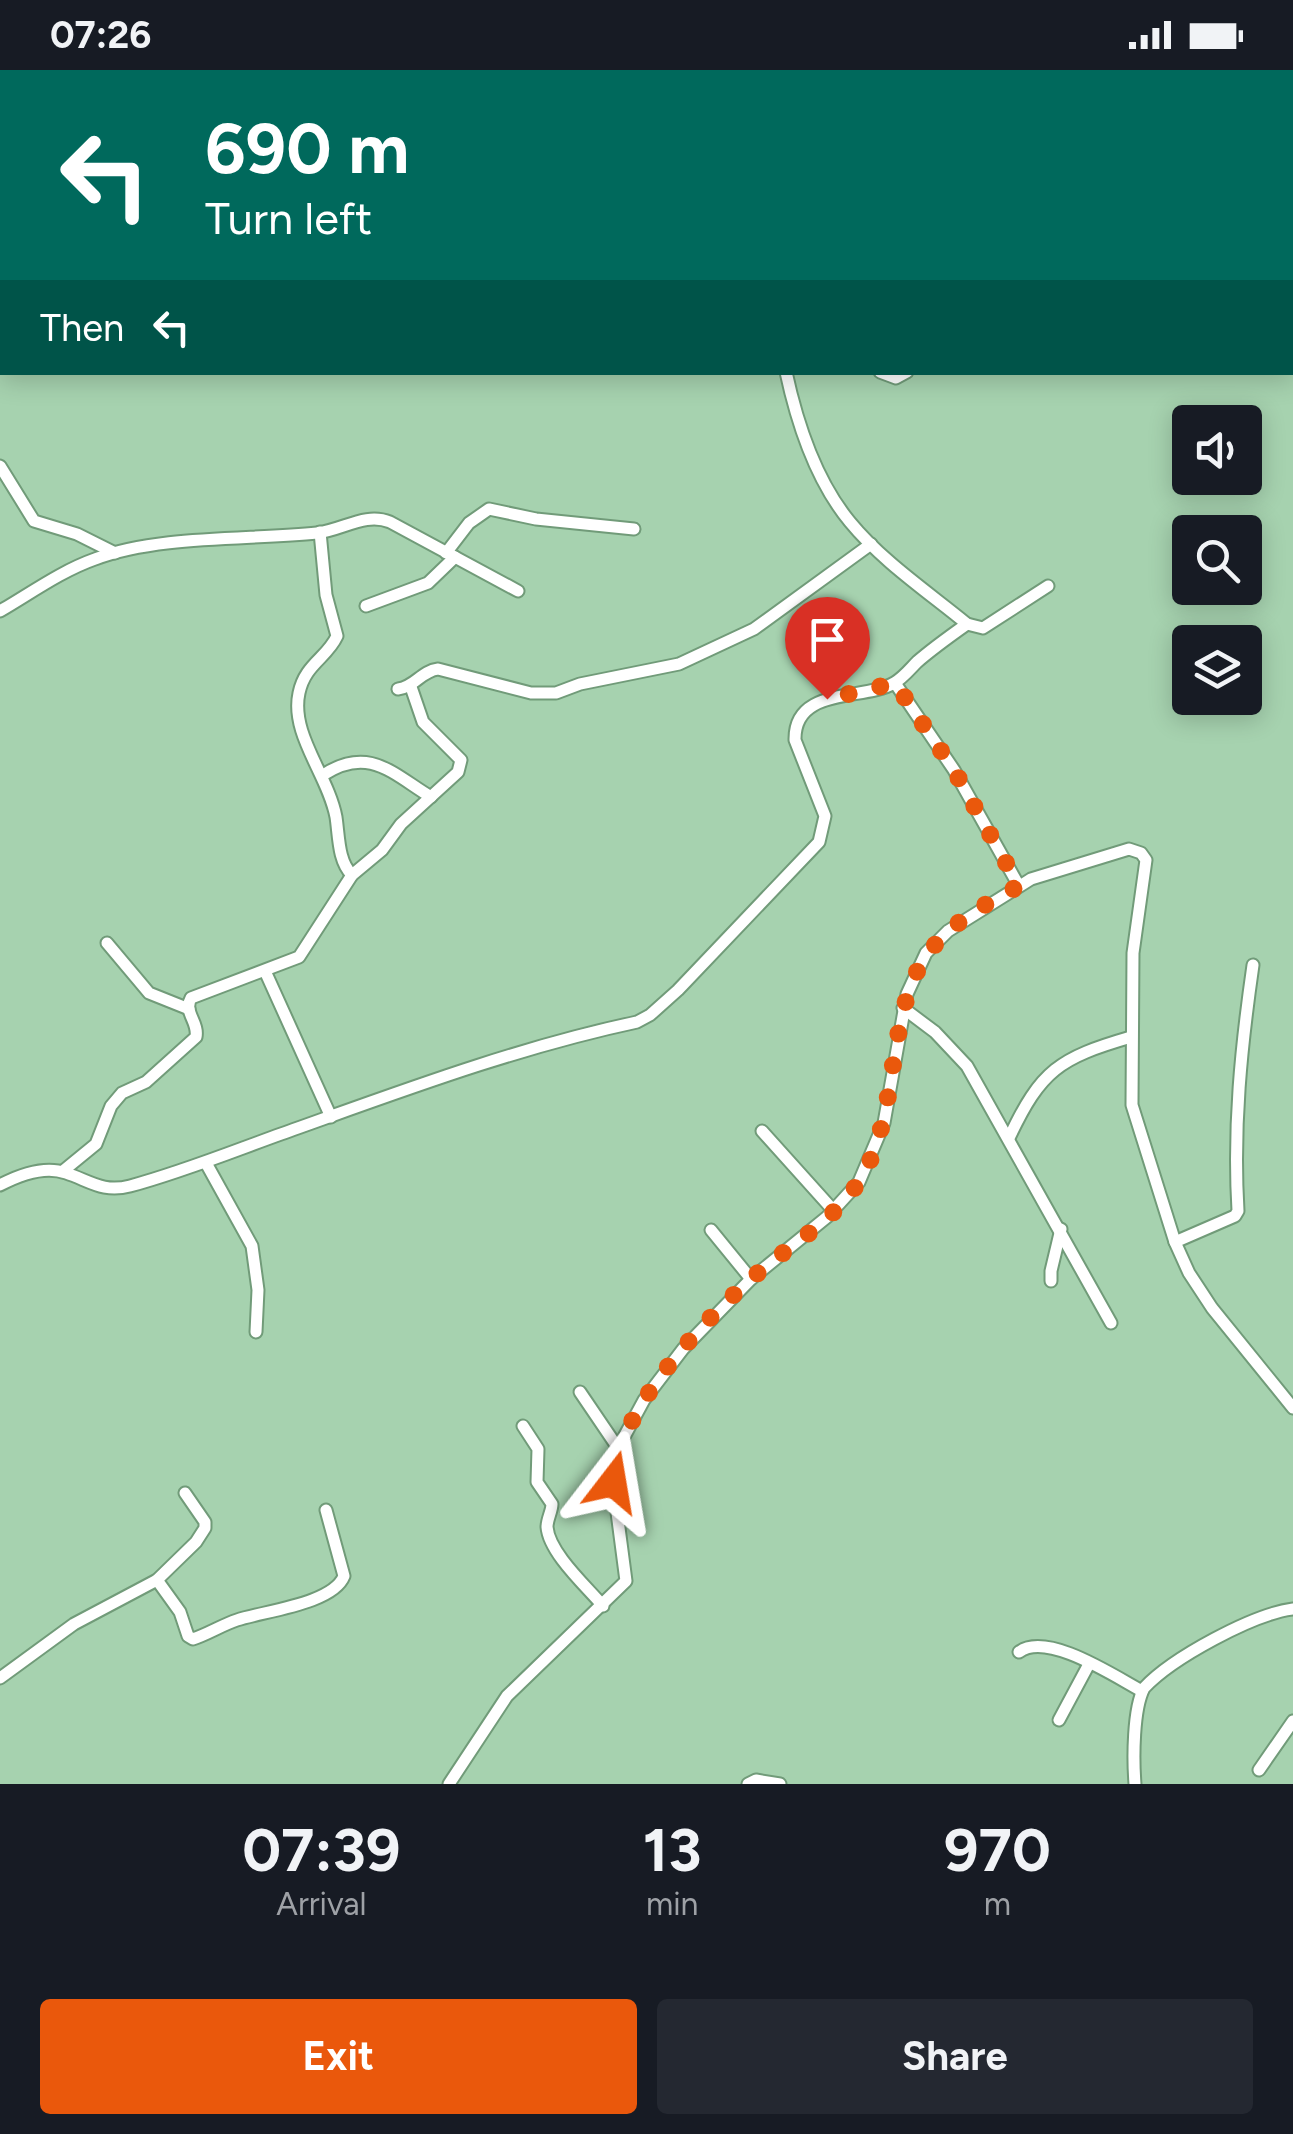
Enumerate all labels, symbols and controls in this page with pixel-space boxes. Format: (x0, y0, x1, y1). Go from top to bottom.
text: 07:26 (50, 12, 151, 58)
text: 690 m (205, 106, 409, 191)
icon: left (40, 110, 170, 240)
text: Turn left (205, 191, 372, 245)
icon: left (144, 300, 199, 355)
text: Then (40, 305, 124, 351)
map controls (1172, 405, 1262, 715)
button: sound (1172, 405, 1262, 495)
button: search (1172, 515, 1262, 605)
pin (785, 597, 870, 700)
icon: arrive (800, 612, 855, 667)
button: layers (1172, 625, 1262, 715)
position arrow (561, 1430, 665, 1534)
text: 07:39 (242, 1814, 401, 1886)
text: 13 (643, 1814, 702, 1886)
text: 970 (944, 1814, 1051, 1886)
text: Arrival (276, 1885, 367, 1923)
text: min (646, 1885, 698, 1923)
text: m (984, 1885, 1011, 1923)
button: Exit (40, 1999, 637, 2114)
button: Share (657, 1999, 1253, 2114)

